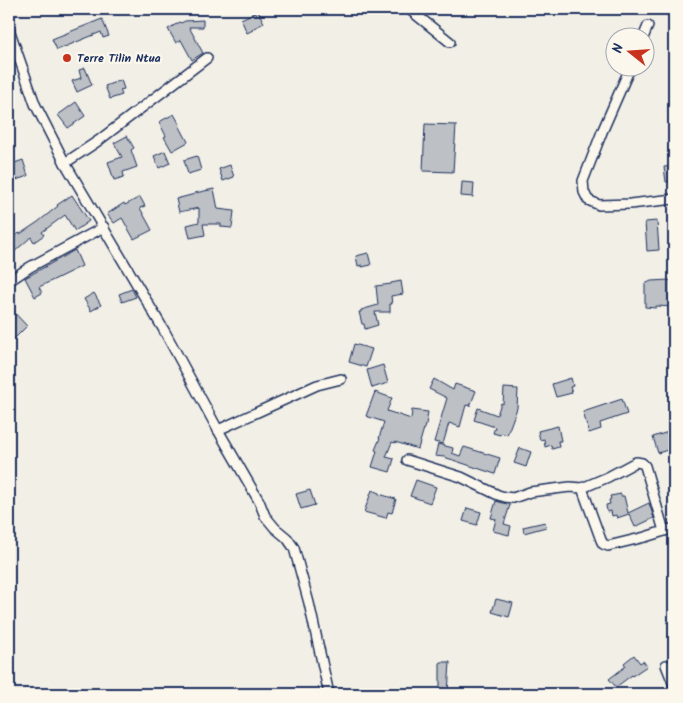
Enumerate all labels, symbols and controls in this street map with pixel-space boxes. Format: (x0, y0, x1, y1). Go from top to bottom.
north arrow (606, 28, 656, 78)
text: N (607, 41, 630, 56)
place label: Terre Tilin Ntua (77, 49, 161, 68)
marker: Terre Tilin Ntua (61, 52, 73, 64)

